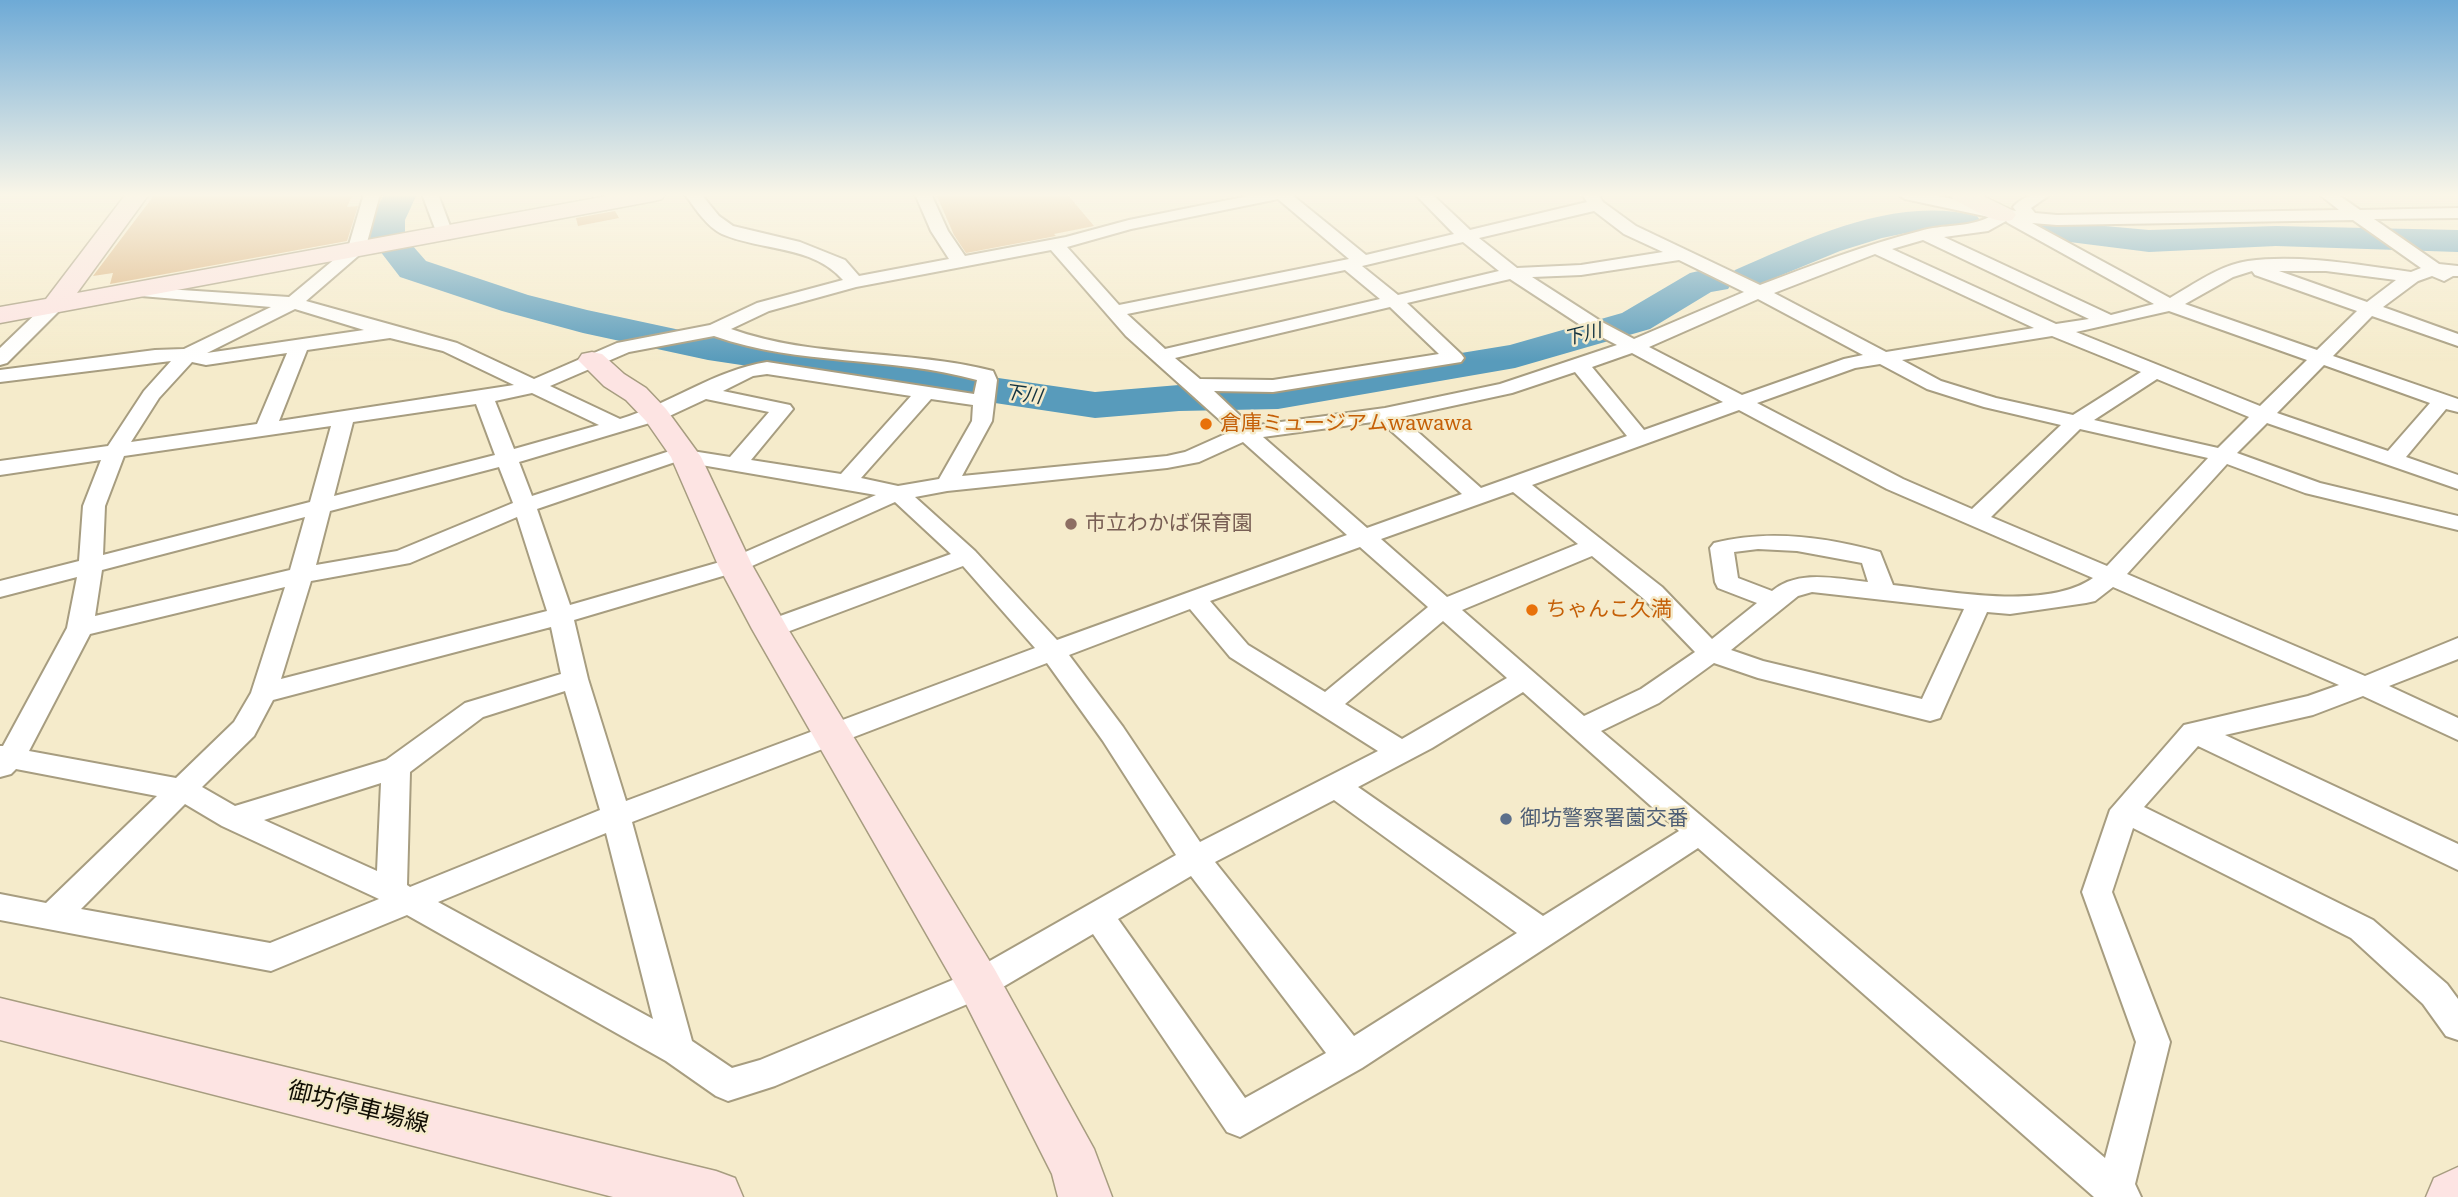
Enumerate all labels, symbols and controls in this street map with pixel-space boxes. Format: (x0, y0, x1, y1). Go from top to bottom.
water label: 下川 (1562, 319, 1604, 351)
water label: 下川 (1003, 381, 1043, 409)
place label: 倉庫ミュージアムwawawa (1220, 411, 1472, 437)
marker: 倉庫ミュージアムwawawa (1198, 416, 1214, 432)
place label: 市立わかば保育園 (1085, 511, 1253, 537)
marker: 市立わかば保育園 (1063, 516, 1079, 532)
place label: ちゃんこ久満 (1546, 597, 1672, 623)
marker: ちゃんこ久満 (1524, 602, 1540, 618)
place label: 御坊警察署薗交番 (1520, 806, 1688, 832)
marker: 御坊警察署薗交番 (1498, 811, 1514, 827)
street label: 御坊停車場線 (285, 1077, 431, 1139)

